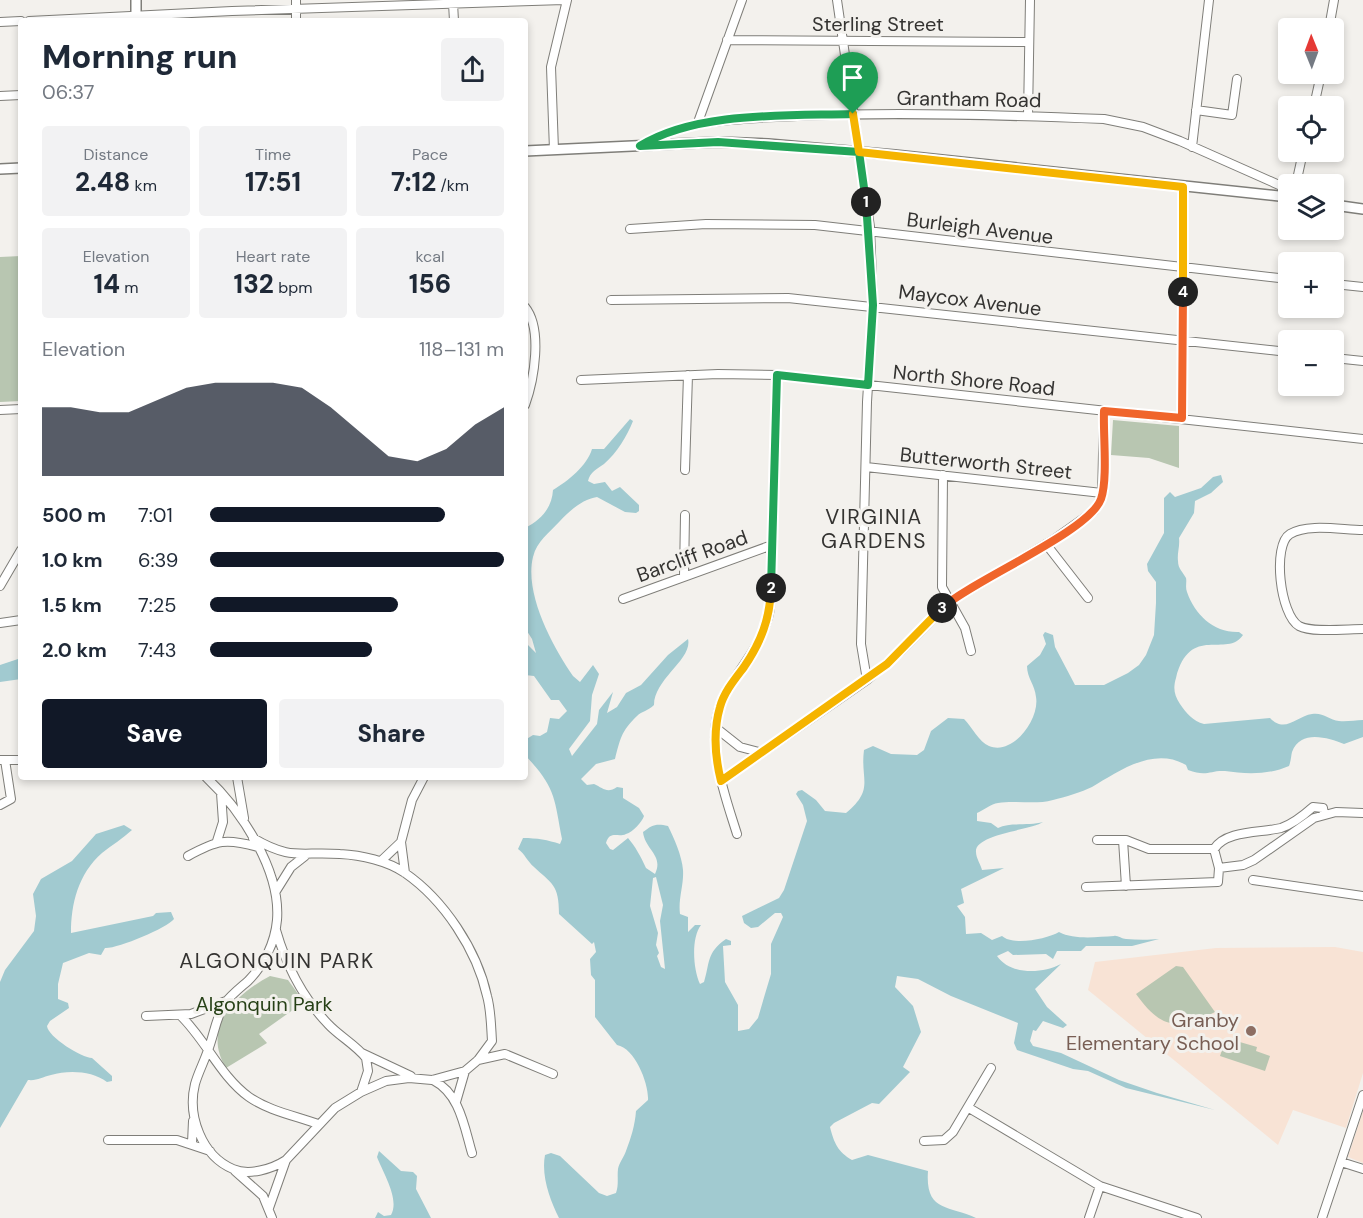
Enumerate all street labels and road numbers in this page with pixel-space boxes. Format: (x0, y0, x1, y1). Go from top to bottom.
street label: Sterling Street (812, 11, 944, 37)
street label: Grantham Road (896, 85, 1042, 113)
street label: Burleigh Avenue (905, 206, 1055, 250)
street label: Maycox Avenue (897, 278, 1043, 322)
street label: North Shore Road (892, 359, 1056, 401)
street label: Butterworth Street (899, 441, 1074, 485)
street label: Barcliff Road (633, 524, 751, 588)

